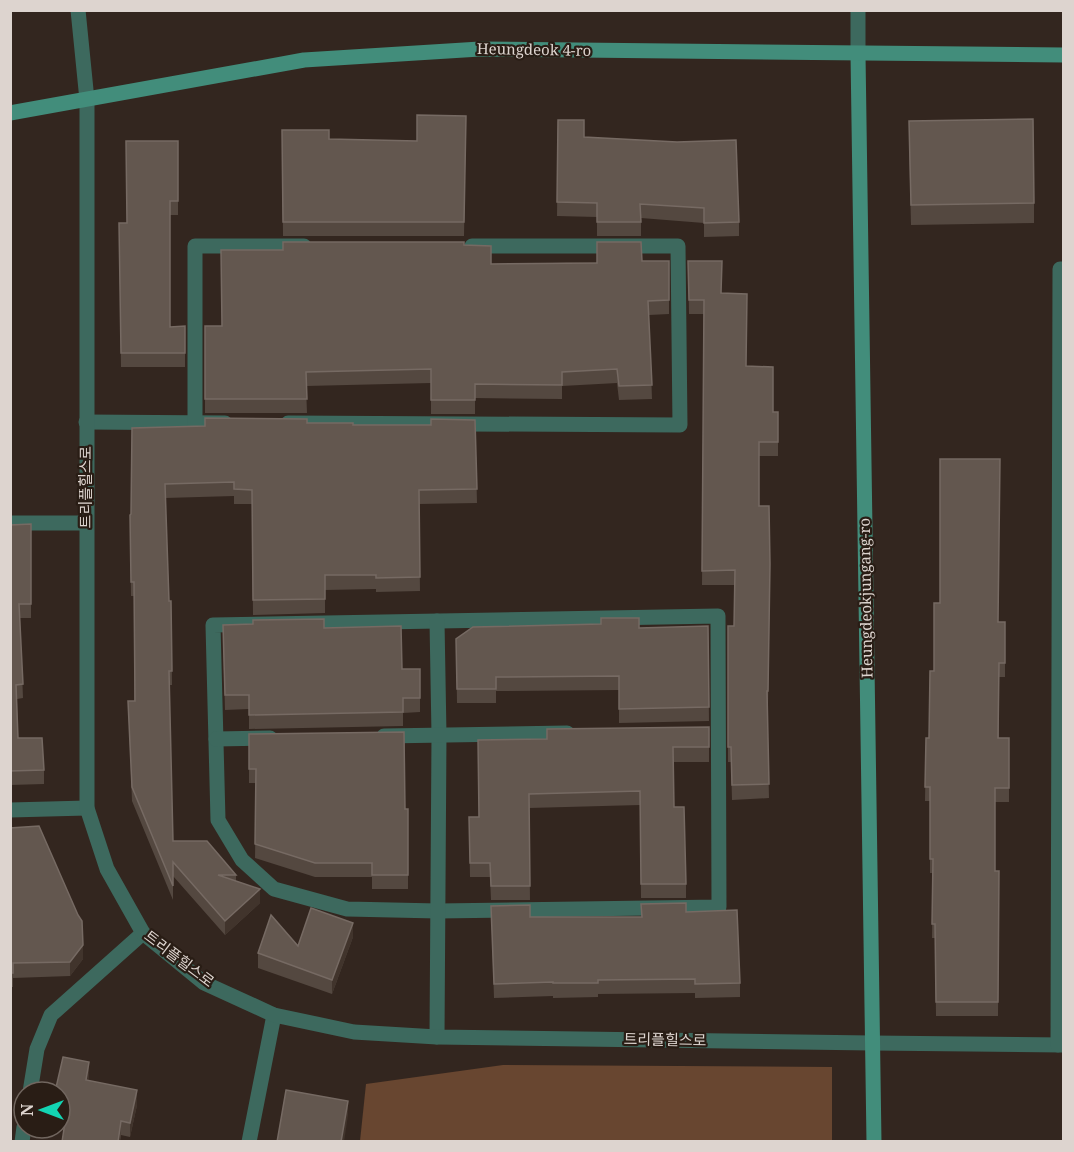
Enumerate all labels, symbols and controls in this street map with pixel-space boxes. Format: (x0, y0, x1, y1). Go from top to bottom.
street label: Heungdeok 4-ro (477, 38, 591, 60)
street label: 트리플힐스로 (75, 446, 95, 528)
street label: Heungdeokjungang-ro (854, 518, 876, 678)
street label: 트리플힐스로 (141, 925, 219, 991)
street label: 트리플힐스로 (623, 1028, 707, 1050)
north arrow (12, 1080, 72, 1140)
text: N (16, 1103, 38, 1116)

